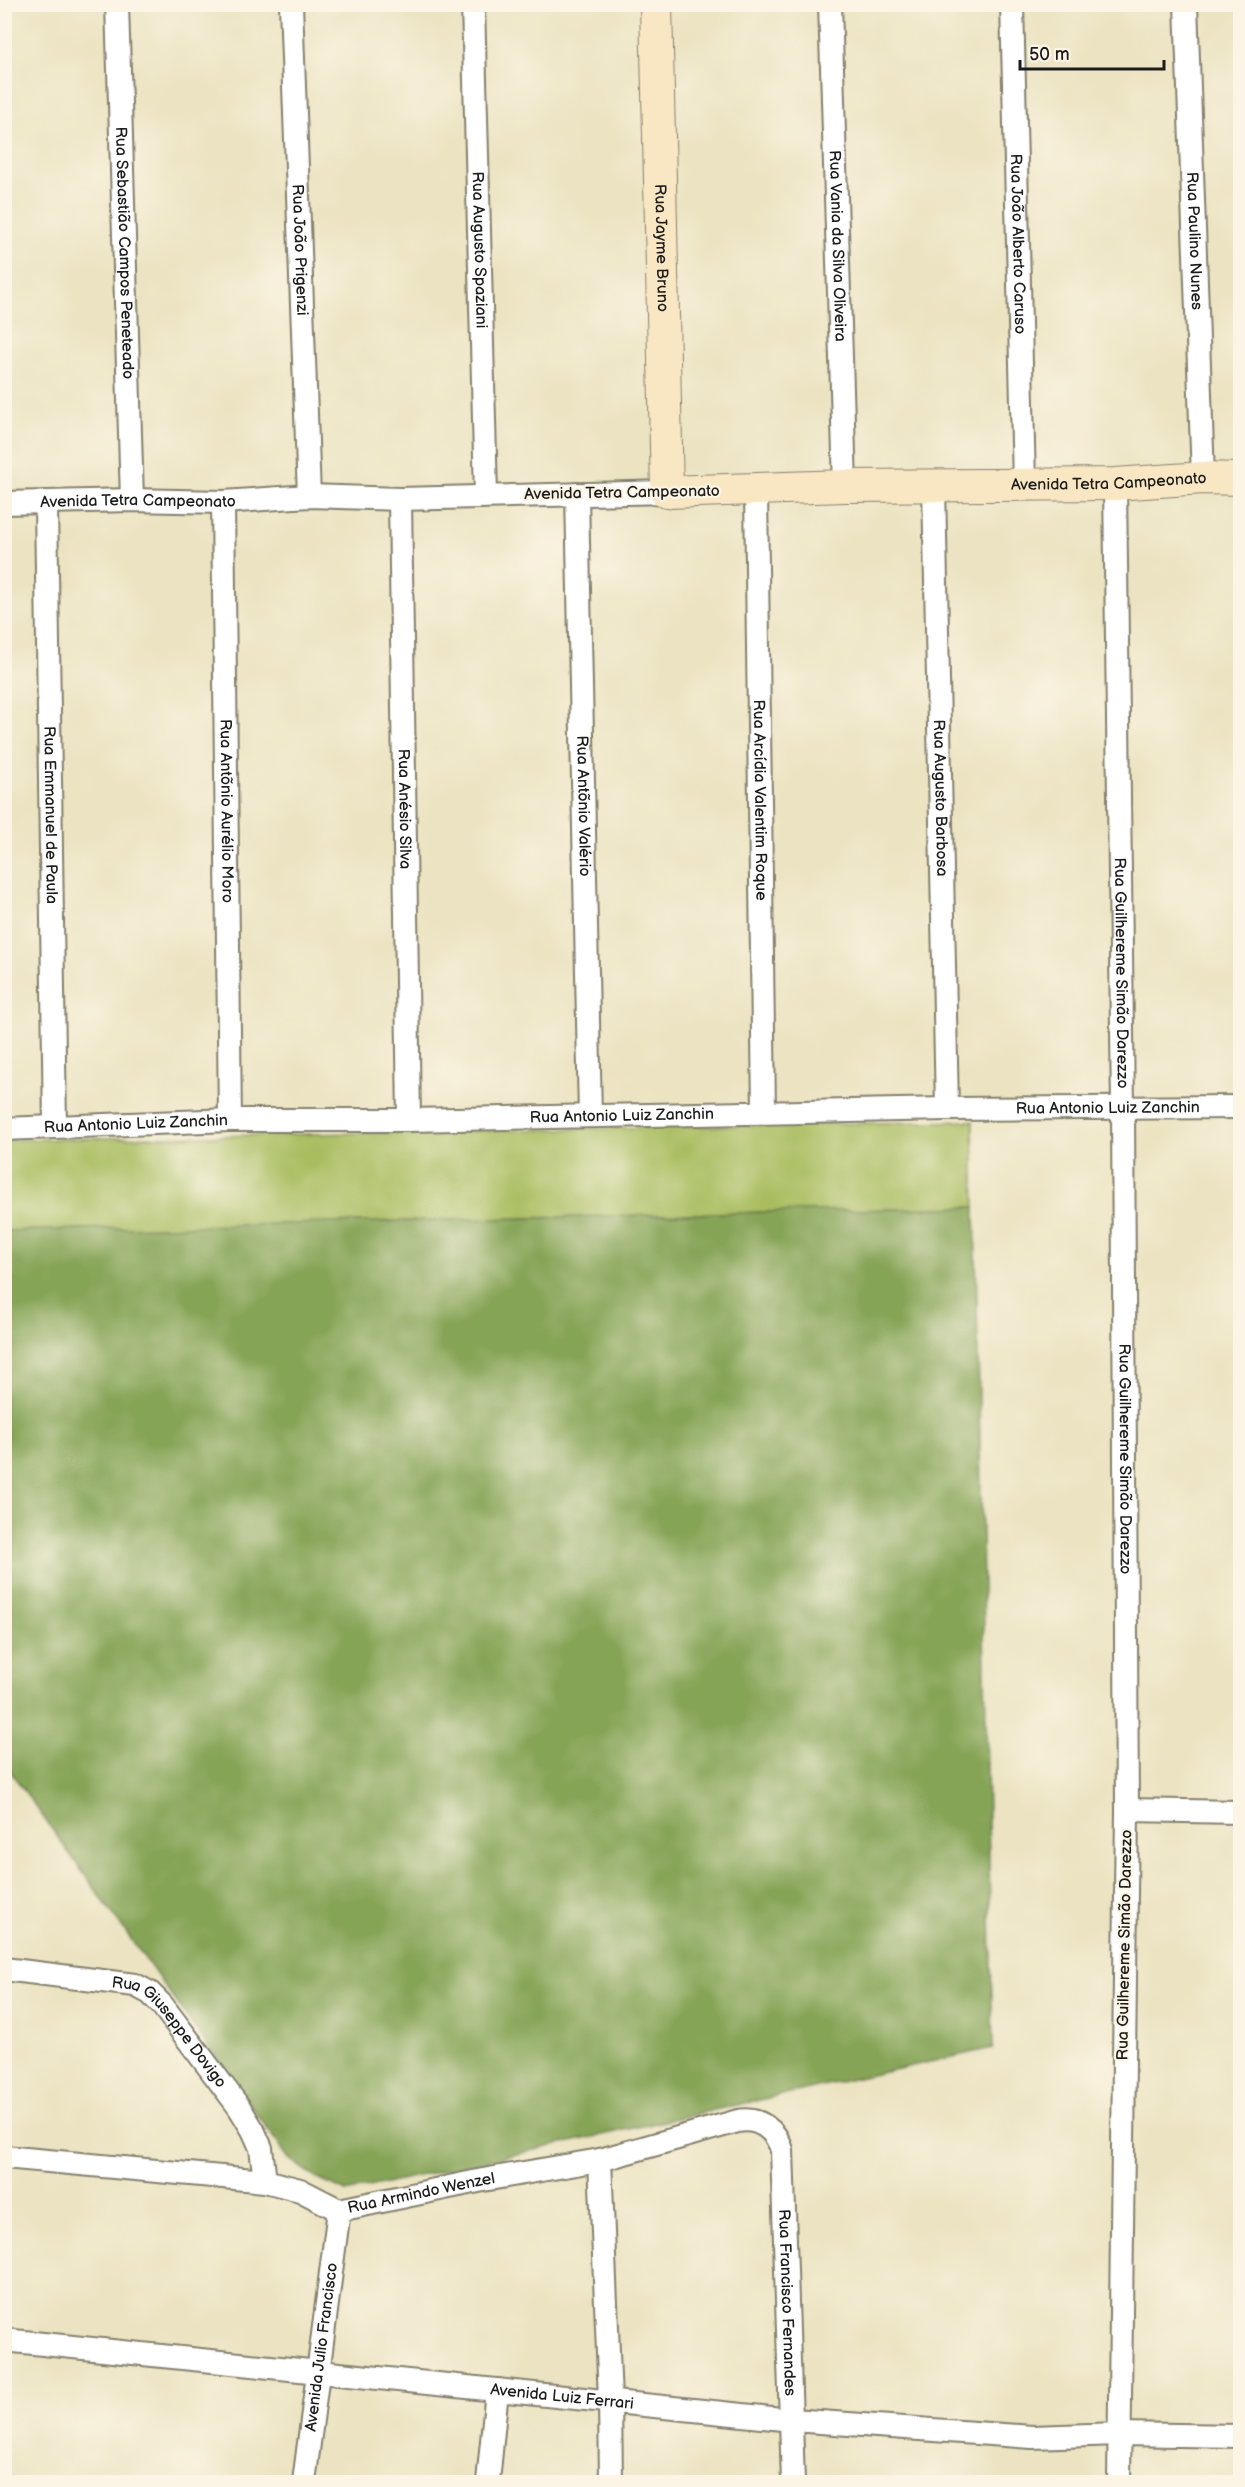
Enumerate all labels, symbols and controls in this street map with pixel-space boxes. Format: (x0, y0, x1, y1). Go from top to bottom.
scale bar (1020, 33, 1164, 71)
text: 50 m (1029, 44, 1070, 65)
street label: Rua Sebastião Campos Peneteado (111, 126, 138, 380)
street label: Rua Vania da Silva Oliveira (825, 150, 850, 342)
street label: Rua João Alberto Caruso (1006, 153, 1030, 334)
street label: Rua Augusto Spaziani (468, 171, 491, 329)
street label: Rua Paulino Nunes (1183, 171, 1206, 310)
street label: Rua João Prigenzi (288, 184, 312, 316)
street label: Rua Jayme Bruno (651, 184, 672, 312)
street label: Avenida Tetra Campeonato (1011, 468, 1207, 494)
street label: Avenida Tetra Campeonato (524, 482, 720, 504)
street label: Avenida Tetra Campeonato (40, 490, 236, 512)
street label: Rua Arcídia Valentim Roque (749, 699, 771, 901)
street label: Rua Antõnio Aurélio Moro (216, 719, 237, 903)
street label: Rua Augusto Barbosa (929, 719, 952, 877)
street label: Rua Emmanuel de Paula (40, 726, 61, 904)
street label: Rua Antõnio Valério (573, 735, 594, 877)
street label: Rua Anésio Silva (394, 749, 415, 869)
street label: Rua Guilhereme Simão Darezzo (1110, 857, 1132, 1089)
street label: Rua Antonio Luiz Zanchin (1016, 1098, 1200, 1118)
street label: Rua Antonio Luiz Zanchin (530, 1104, 714, 1127)
street label: Rua Antonio Luiz Zanchin (44, 1111, 228, 1137)
street label: Rua Guilhereme Simão Darezzo (1115, 1343, 1135, 1574)
street label: Rua Guilhereme Simão Darezzo (1113, 1829, 1137, 2061)
street label: Rua Giuseppe Dovigo (111, 1973, 231, 2092)
street label: Rua Armindo Wenzel (346, 2169, 496, 2217)
street label: Rua Francisco Fernandes (774, 2209, 800, 2396)
street label: Avenida Julio Francisco (301, 2262, 342, 2433)
street label: Avenida Luiz Ferrari (490, 2380, 635, 2413)

